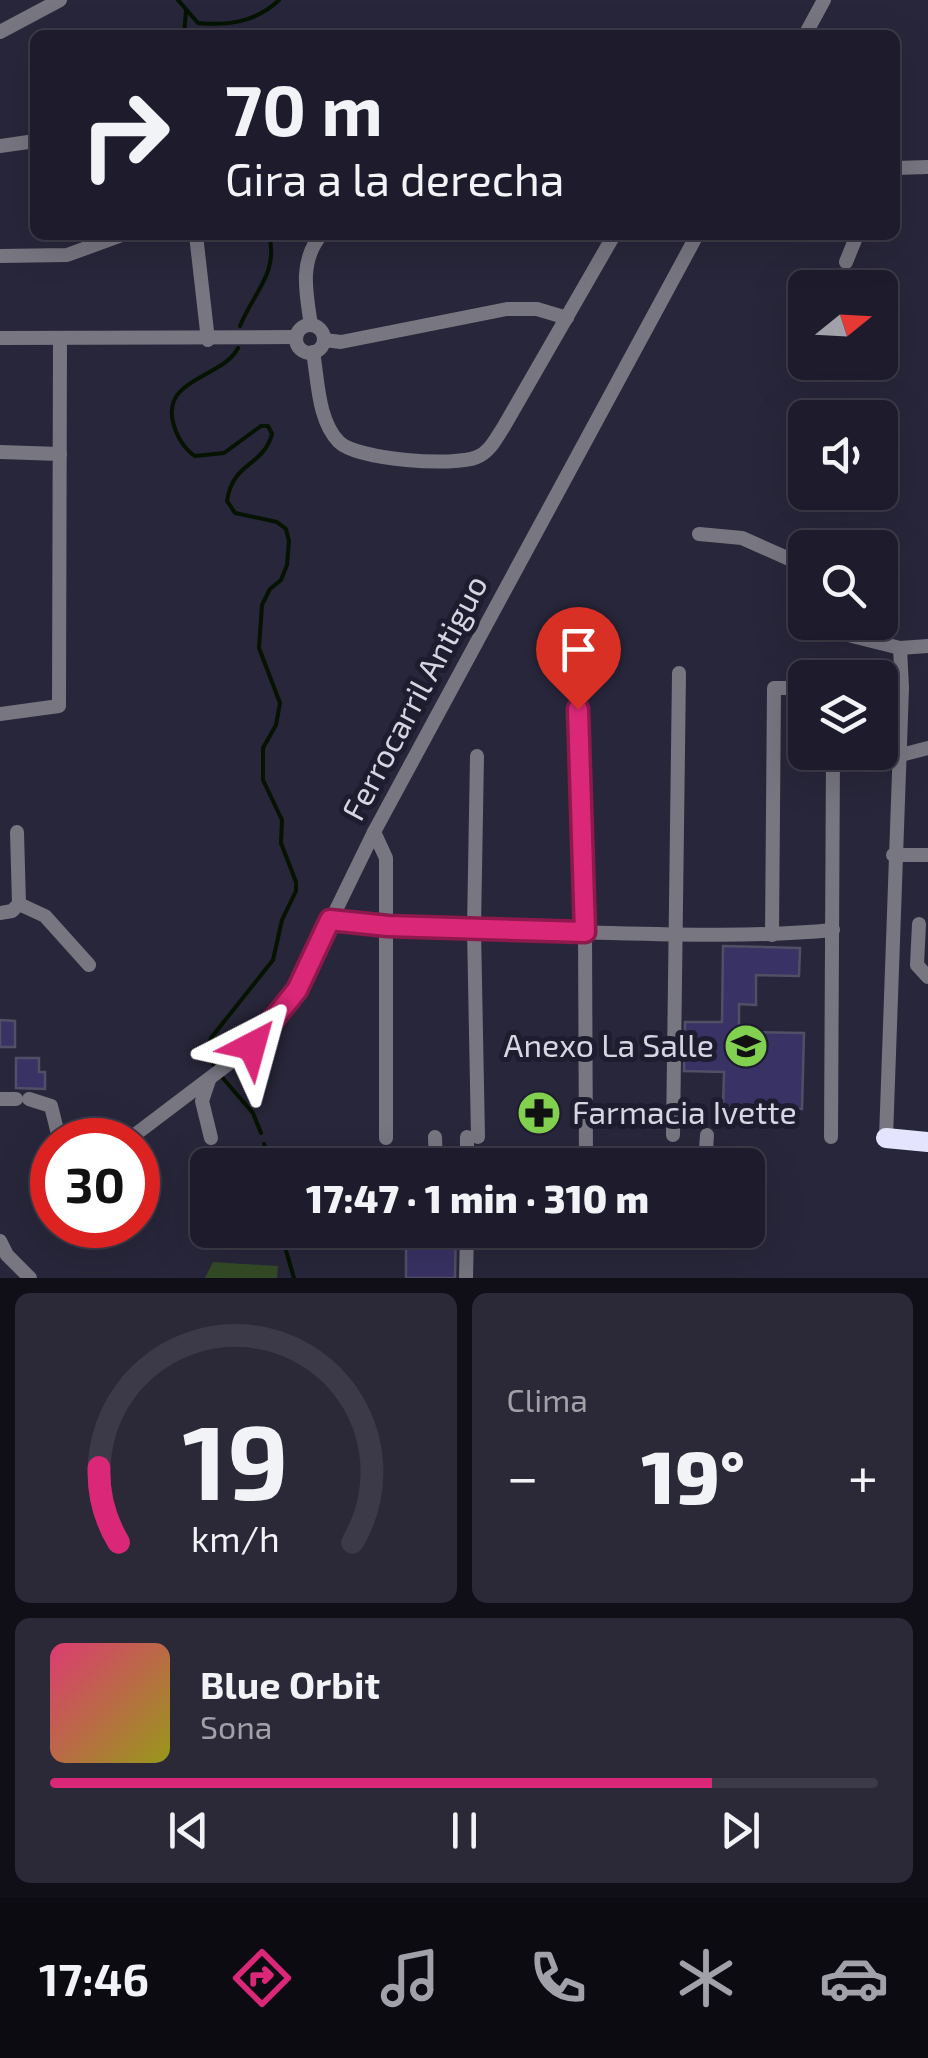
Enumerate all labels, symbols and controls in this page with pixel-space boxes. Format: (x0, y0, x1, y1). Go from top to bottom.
text: 70 m (225, 66, 383, 150)
icon: right (60, 70, 190, 200)
text: Gira a la derecha (225, 151, 564, 205)
north arrow (788, 270, 898, 380)
map controls (788, 270, 898, 770)
button: sound (788, 400, 898, 510)
button: search (788, 530, 898, 640)
street label: Ferrocarril Antiguo (333, 568, 494, 826)
pin (536, 607, 621, 710)
icon: arrive (551, 622, 606, 677)
button: layers (788, 660, 898, 770)
position arrow (200, 994, 304, 1098)
school or university icon: Anexo La Salle (723, 1023, 769, 1069)
place label: Anexo La Salle (504, 1025, 714, 1063)
pharmacy icon: Farmacia Ivette (516, 1090, 562, 1136)
place label: Farmacia Ivette (572, 1092, 797, 1130)
speed limit sign: 30 (30, 1118, 160, 1248)
text: 17:47 · 1 min · 310 m (306, 1175, 649, 1221)
text: Clima (507, 1380, 588, 1418)
text: 19 (183, 1396, 289, 1521)
text: 19° (641, 1429, 745, 1519)
text: − (507, 1442, 539, 1508)
text: + (848, 1442, 878, 1508)
text: km/h (191, 1516, 280, 1559)
text: Blue Orbit (200, 1661, 380, 1707)
text: Sona (200, 1707, 272, 1745)
icon: previous (161, 1803, 216, 1858)
icon: pause (437, 1803, 492, 1858)
icon: next (713, 1803, 768, 1858)
icon: directions (227, 1943, 297, 2013)
icon: music (375, 1943, 445, 2013)
icon: phone (523, 1943, 593, 2013)
icon: climate (671, 1943, 741, 2013)
icon: car (819, 1943, 889, 2013)
text: 17:46 (39, 1951, 149, 2005)

